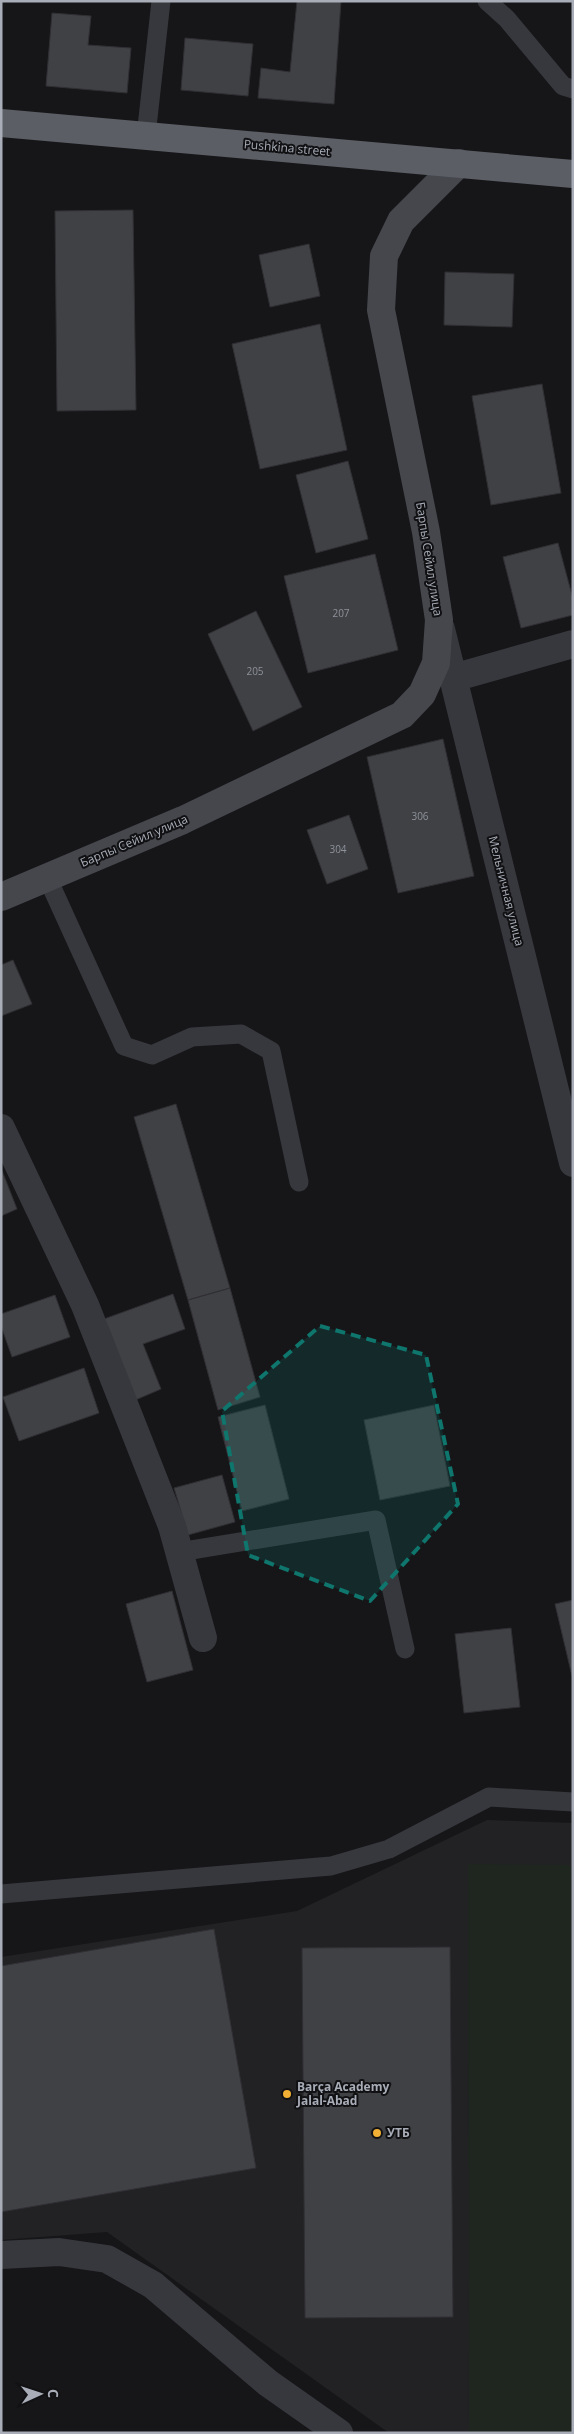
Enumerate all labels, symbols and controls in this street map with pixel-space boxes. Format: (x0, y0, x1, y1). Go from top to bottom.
street label: Pushkina street (243, 135, 331, 160)
street label: Барпы Сейил улица (412, 501, 447, 617)
house number: 207 (332, 606, 350, 620)
house number: 205 (246, 664, 264, 678)
house number: 306 (411, 809, 429, 823)
street label: Барпы Сейил улица (77, 810, 190, 871)
street label: Мельничная улица (485, 834, 528, 948)
house number: 304 (329, 842, 347, 856)
place label: Barça Academy Jalal-Abad (296, 2078, 389, 2109)
marker: Barça Academy Jalal-Abad (281, 2088, 293, 2100)
place label: УТБ (387, 2124, 410, 2141)
marker: УТБ (371, 2127, 383, 2139)
north arrow (15, 2369, 65, 2419)
text: С (44, 2388, 63, 2398)

